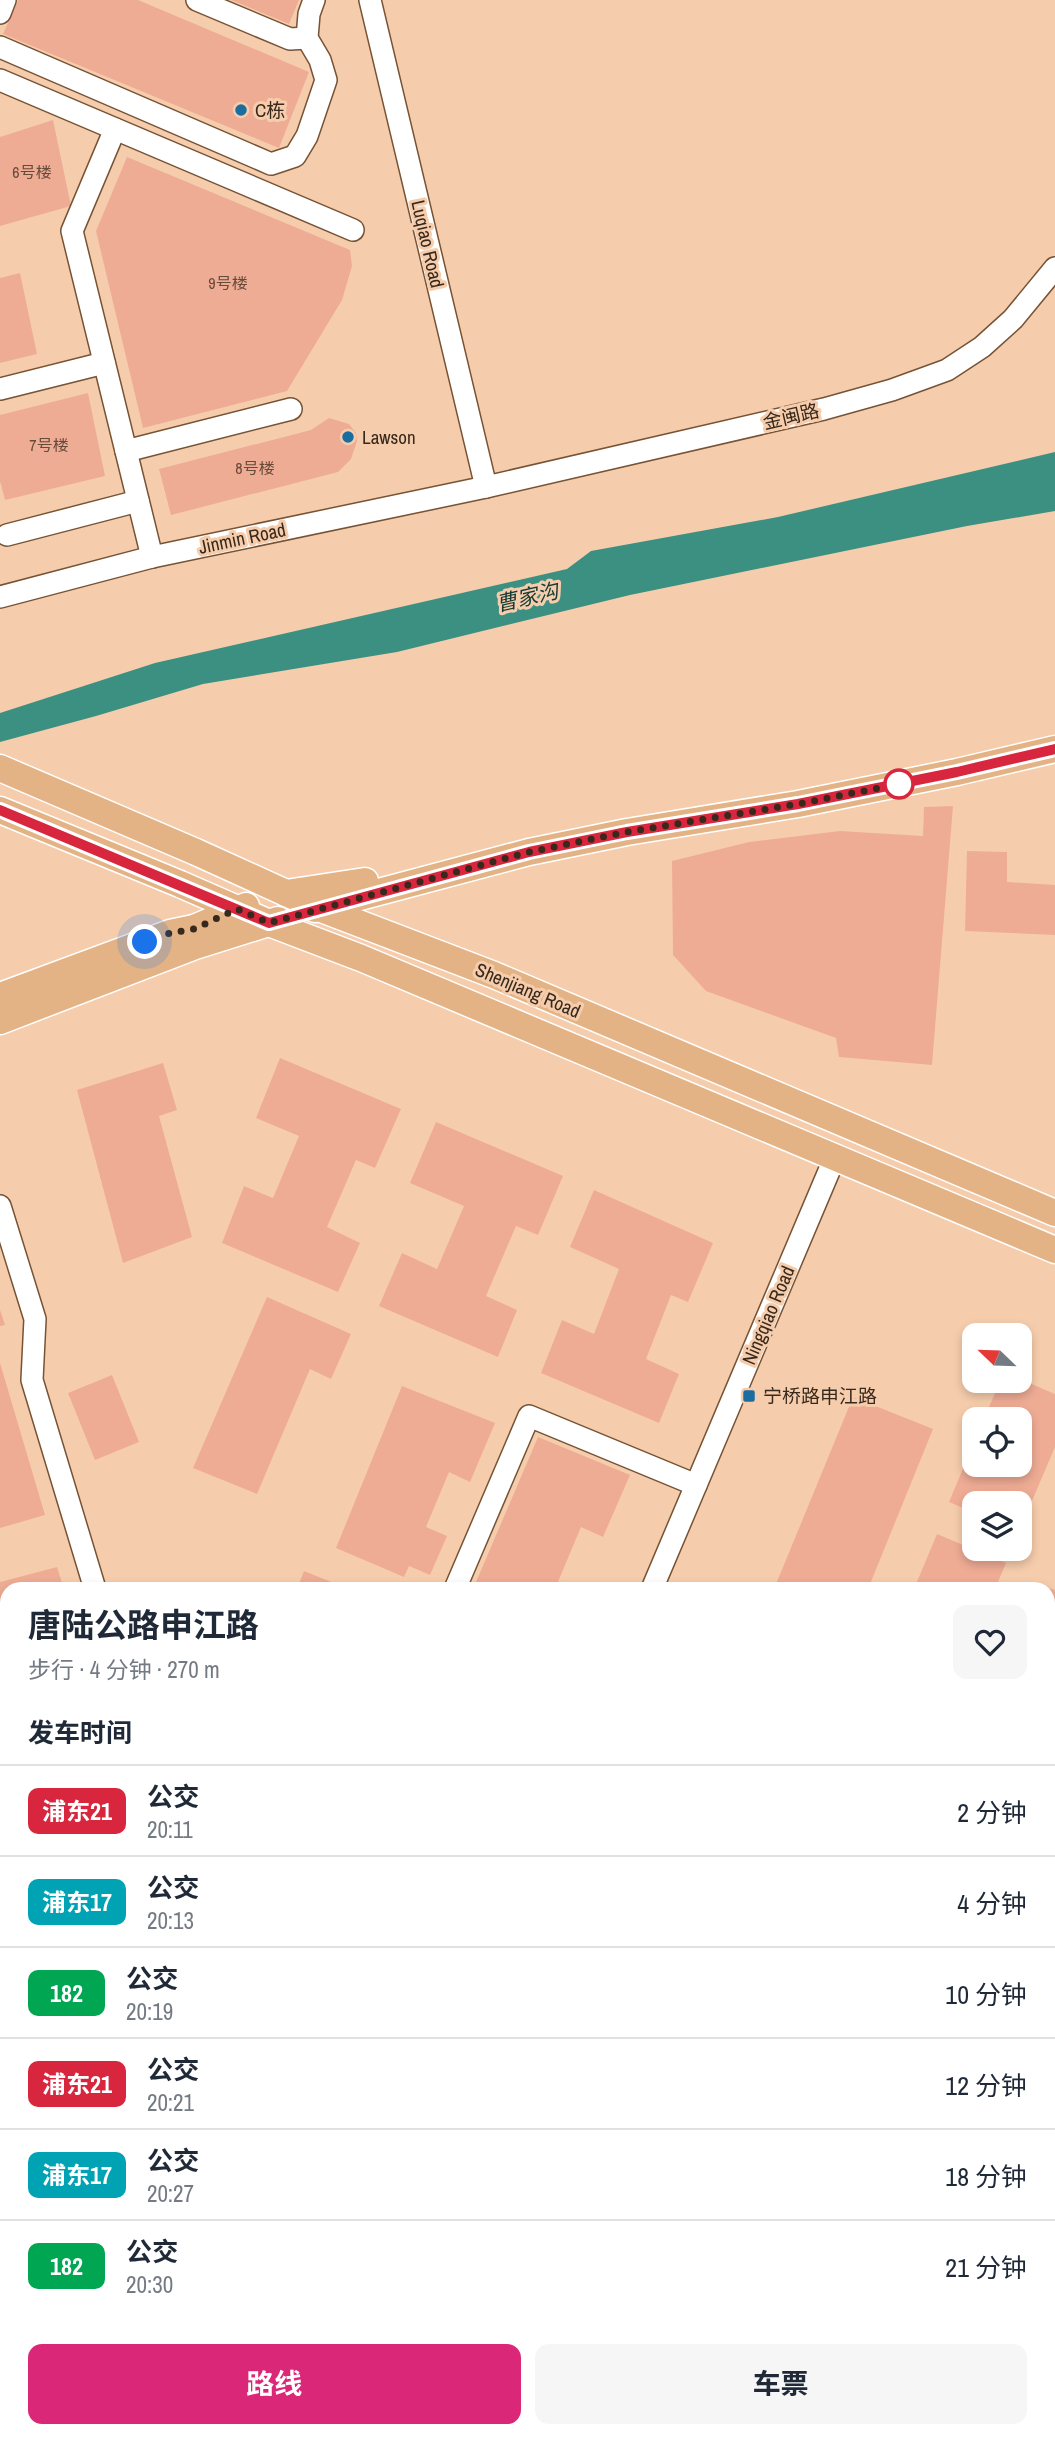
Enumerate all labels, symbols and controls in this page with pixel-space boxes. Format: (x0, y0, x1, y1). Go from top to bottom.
place label: C栋 (255, 97, 285, 123)
marker: C栋 (233, 102, 249, 118)
house number: 6号楼 (12, 161, 52, 183)
street label: Luqiao Road (405, 198, 451, 290)
house number: 9号楼 (208, 272, 248, 294)
street label: 金闽路 (760, 397, 822, 435)
place label: Lawson (362, 424, 416, 450)
marker: Lawson (340, 429, 356, 445)
house number: 7号楼 (29, 434, 69, 456)
house number: 8号楼 (235, 457, 275, 479)
street label: Jinmin Road (196, 516, 288, 560)
water label: 曹家沟 (493, 575, 563, 618)
unlabelled marker (884, 769, 914, 799)
your location (127, 924, 162, 959)
street label: Shenjiang Road (471, 956, 585, 1024)
street label: Ningqiao Road (736, 1262, 800, 1368)
north arrow (962, 1323, 1032, 1393)
map controls (962, 1323, 1032, 1561)
place label: 宁桥路申江路 (763, 1383, 877, 1409)
marker: 宁桥路申江路 (741, 1388, 757, 1404)
button: locate (962, 1407, 1032, 1477)
button: layers (962, 1491, 1032, 1561)
text: 唐陆公路申江路 (28, 1603, 259, 1647)
button: heart (953, 1605, 1027, 1679)
text: 步行 · 4 分钟 · 270 m (28, 1654, 220, 1685)
text: 发车时间 (28, 1715, 132, 1750)
text: 公交 (147, 1779, 199, 1814)
text: 浦东21 (42, 1795, 112, 1827)
text: 2 分钟 (957, 1795, 1027, 1830)
text: 20:11 (147, 1814, 193, 1845)
text: 公交 (147, 1870, 199, 1905)
text: 浦东17 (42, 1886, 112, 1918)
text: 4 分钟 (957, 1886, 1027, 1921)
text: 20:13 (147, 1905, 194, 1936)
text: 公交 (126, 1961, 178, 1996)
text: 182 (50, 1977, 83, 2009)
text: 10 分钟 (945, 1977, 1027, 2012)
text: 20:19 (126, 1996, 173, 2027)
text: 公交 (147, 2052, 199, 2087)
text: 浦东21 (42, 2068, 112, 2100)
text: 12 分钟 (945, 2068, 1027, 2103)
text: 20:21 (147, 2087, 194, 2118)
text: 公交 (147, 2143, 199, 2178)
text: 浦东17 (42, 2159, 112, 2191)
text: 18 分钟 (945, 2159, 1027, 2194)
text: 20:27 (147, 2178, 194, 2209)
text: 公交 (126, 2234, 178, 2269)
text: 182 (50, 2250, 83, 2282)
text: 21 分钟 (945, 2250, 1027, 2285)
text: 20:30 (126, 2269, 173, 2300)
button: 路线 (28, 2344, 521, 2424)
button: 车票 (535, 2344, 1027, 2424)

